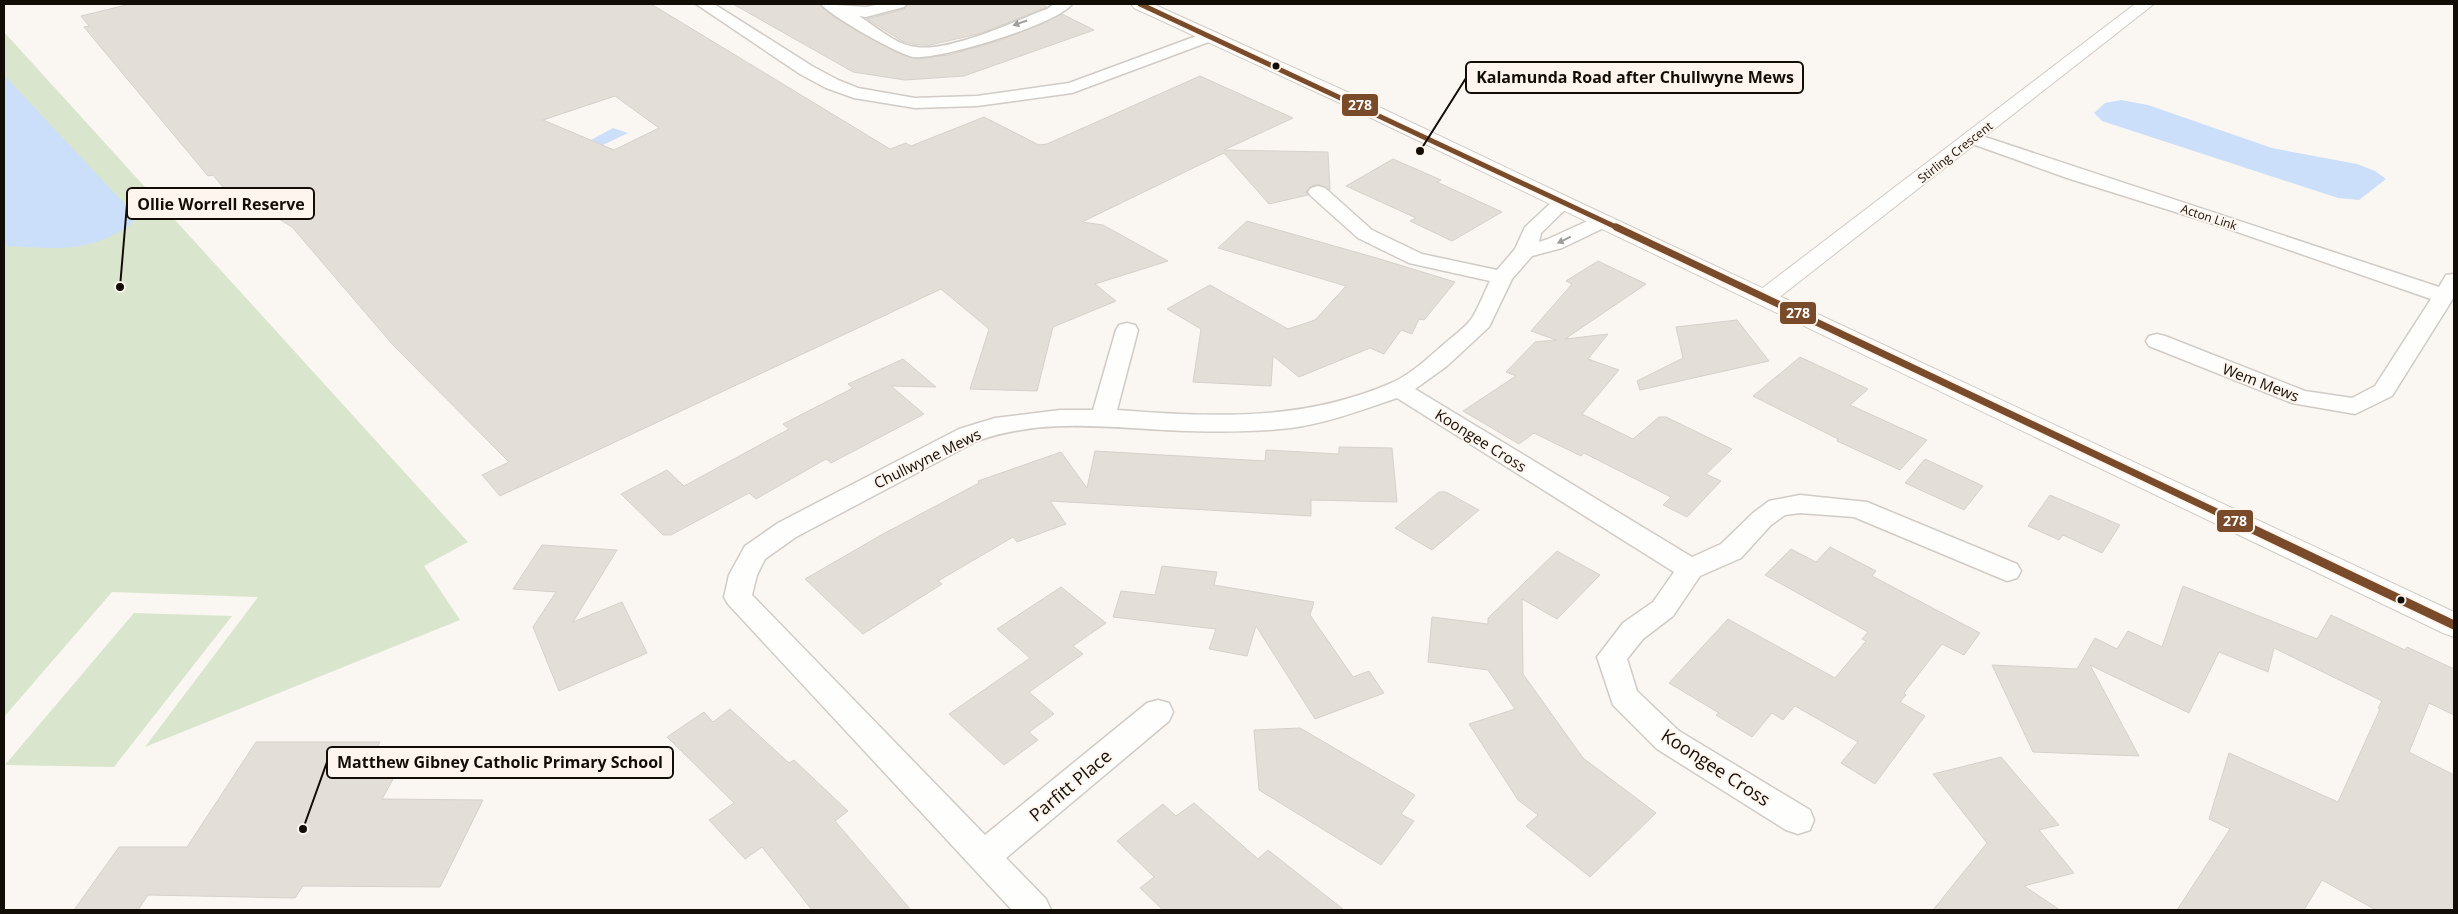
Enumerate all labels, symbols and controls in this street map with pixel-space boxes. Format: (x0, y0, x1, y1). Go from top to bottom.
one-way arrow (1013, 20, 1028, 28)
unlabelled marker (1271, 61, 1281, 71)
callout: Kalamunda Road after Chullwyne Mews (1466, 62, 1803, 93)
text: Kalamunda Road after Chullwyne Mews (1476, 66, 1794, 88)
line badge: 278 (1341, 93, 1379, 117)
text: 278 (1348, 95, 1372, 114)
street label: Stirling Crescent (1914, 117, 1996, 187)
callout: Ollie Worrell Reserve (127, 188, 314, 219)
text: Ollie Worrell Reserve (137, 193, 305, 215)
street label: Acton Link (2179, 200, 2240, 234)
one-way arrow (1557, 236, 1571, 244)
line badge: 278 (1779, 301, 1817, 325)
text: 278 (1786, 303, 1810, 322)
street label: Wem Mews (2220, 358, 2302, 406)
street label: Koongee Cross (1432, 404, 1530, 476)
street label: Chullwyne Mews (870, 423, 984, 493)
line badge: 278 (2216, 509, 2254, 533)
text: 278 (2223, 511, 2247, 530)
unlabelled marker (2396, 595, 2406, 605)
street label: Koongee Cross (1657, 723, 1775, 811)
street label: Parfitt Place (1024, 744, 1116, 826)
callout: Matthew Gibney Catholic Primary School (327, 747, 673, 778)
text: Matthew Gibney Catholic Primary School (337, 751, 663, 773)

